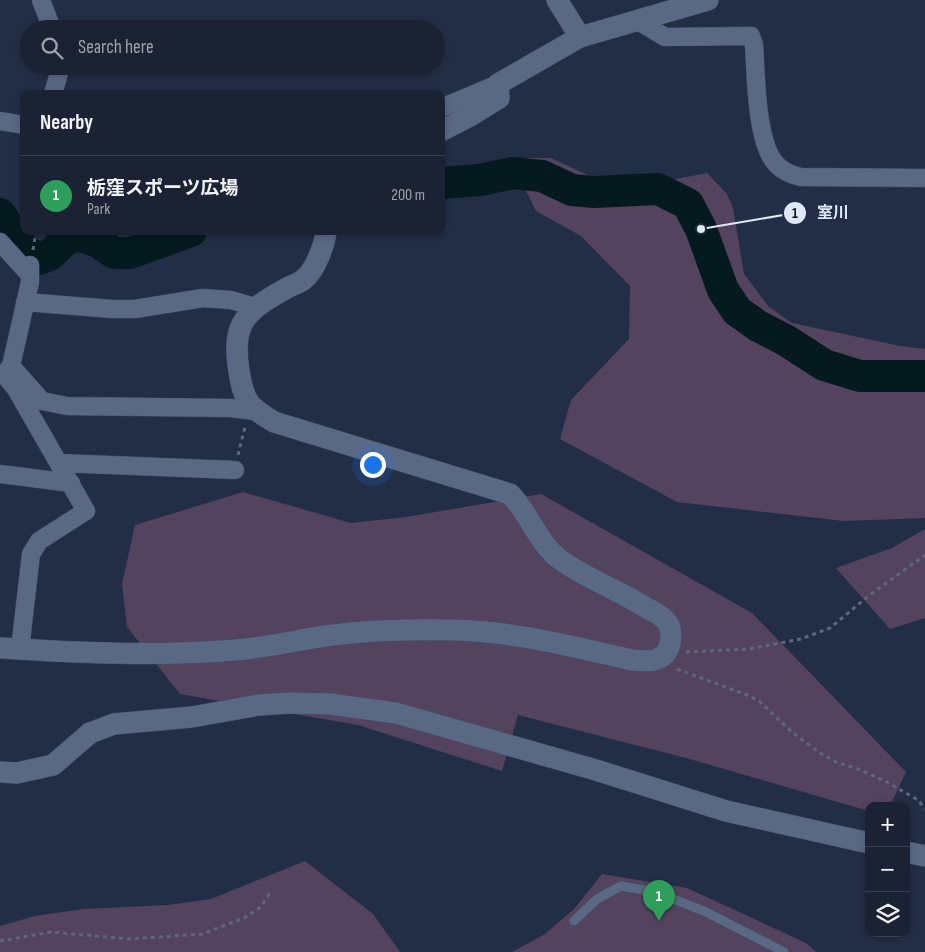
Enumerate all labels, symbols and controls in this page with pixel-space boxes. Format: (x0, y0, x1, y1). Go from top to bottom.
search box (20, 20, 445, 75)
icon: search (38, 34, 66, 62)
text: Search here (78, 36, 154, 59)
text: Nearby (40, 110, 93, 135)
text: 栃窪スポーツ広場 (87, 177, 239, 200)
text: 1 (53, 186, 59, 205)
text: 200 m (391, 186, 425, 205)
callout: 室川 (782, 197, 859, 228)
text: Park (87, 200, 110, 219)
text: 1 (792, 204, 798, 223)
text: 室川 (817, 204, 849, 223)
your location (360, 452, 386, 478)
map controls (865, 802, 910, 937)
button: + (865, 802, 910, 847)
button: − (865, 847, 910, 892)
pin: 1 (643, 880, 675, 921)
button: layers (865, 892, 910, 937)

